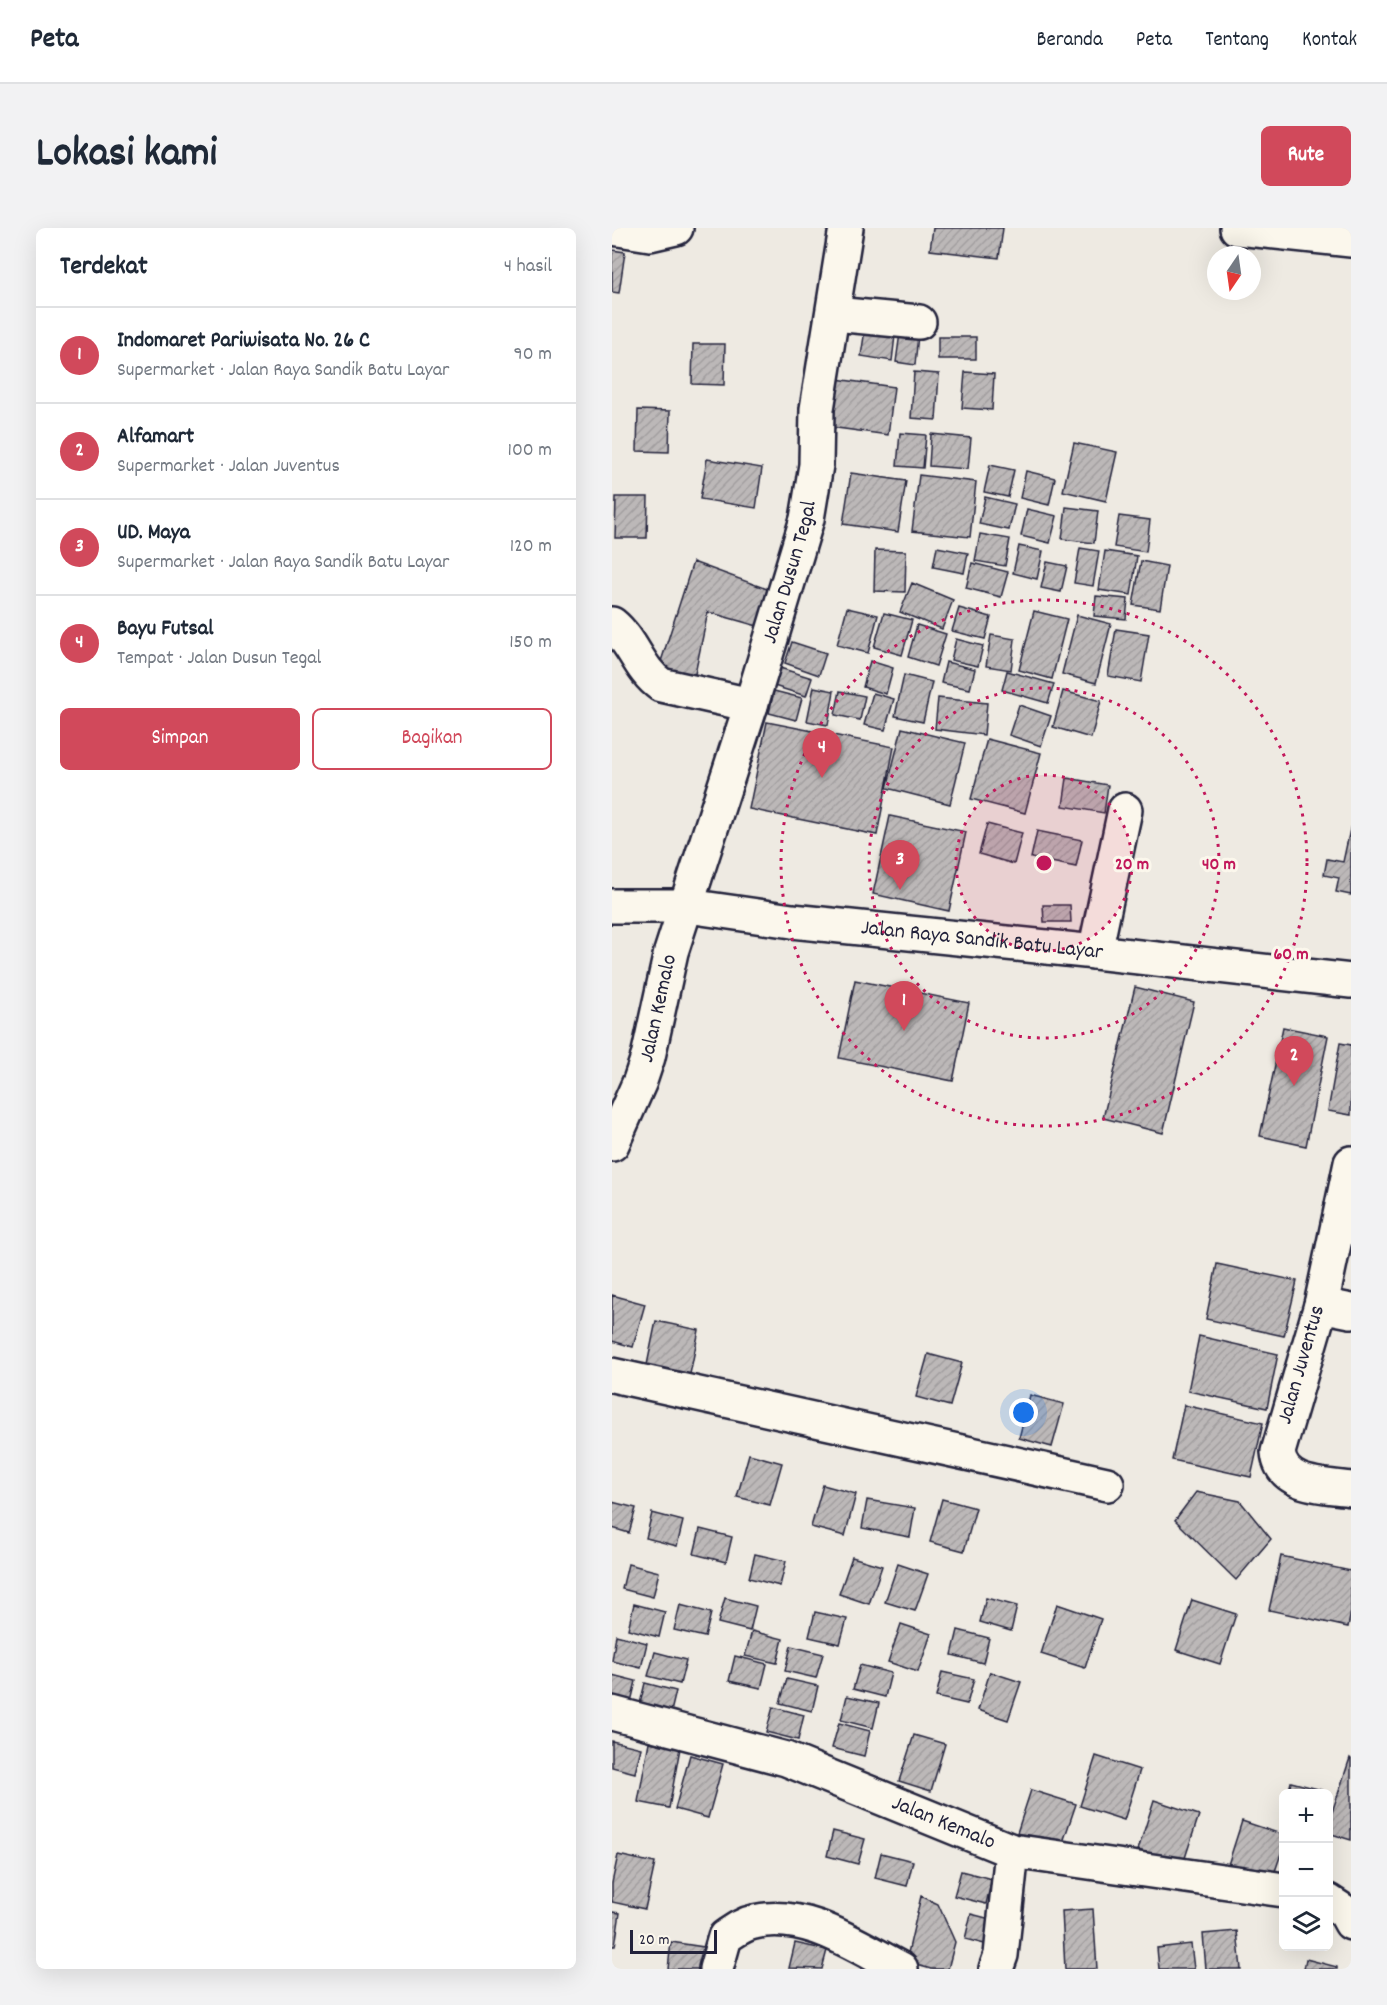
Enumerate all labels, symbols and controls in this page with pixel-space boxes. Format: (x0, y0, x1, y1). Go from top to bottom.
text: Peta (30, 21, 79, 61)
text: Beranda (1037, 26, 1103, 56)
text: Peta (1136, 26, 1172, 56)
text: Tentang (1205, 26, 1269, 56)
text: Kontak (1302, 26, 1357, 56)
text: Lokasi kami (36, 126, 217, 186)
button: Rute (1261, 126, 1351, 186)
north arrow (1207, 246, 1261, 300)
text: Terdekat (60, 249, 148, 286)
text: 4 hasil (504, 253, 552, 281)
text: Indomaret Pariwisata No. 26 C (117, 326, 370, 357)
text: 1 (77, 341, 82, 369)
text: 90 m (514, 341, 552, 369)
text: Supermarket · Jalan Raya Sandik Batu Layar (117, 357, 450, 385)
text: Alfamart (117, 422, 194, 453)
text: 2 (75, 437, 84, 465)
text: 100 m (508, 437, 552, 465)
text: Supermarket · Jalan Juventus (117, 453, 340, 481)
street label: Jalan Dusun Tegal (755, 498, 825, 647)
text: UD. Maya (117, 518, 190, 549)
text: 3 (75, 533, 84, 561)
text: 120 m (510, 533, 552, 561)
text: Supermarket · Jalan Raya Sandik Batu Layar (117, 549, 450, 577)
text: Bayu Futsal (117, 614, 213, 645)
text: 4 (75, 629, 84, 657)
text: 150 m (509, 629, 552, 657)
text: Tempat · Jalan Dusun Tegal (117, 645, 321, 673)
button: Simpan (60, 708, 300, 770)
button: Bagikan (312, 708, 552, 770)
pin: 4 (802, 728, 842, 778)
pin: 3 (880, 840, 920, 890)
centre of rings (1034, 853, 1054, 873)
text: 20 m (1115, 853, 1149, 878)
text: 40 m (1202, 853, 1236, 878)
street label: Jalan Raya Sandik Batu Layar (859, 913, 1106, 968)
text: 60 m (1273, 943, 1309, 968)
street label: Jalan Kemalo (632, 952, 686, 1067)
pin: 1 (884, 982, 924, 1031)
pin: 2 (1274, 1036, 1314, 1086)
street label: Jalan Juventus (1270, 1302, 1334, 1428)
your location (1009, 1398, 1038, 1427)
street label: Jalan Kemalo (887, 1788, 1000, 1858)
map controls (1279, 1789, 1333, 1951)
button: + (1279, 1789, 1333, 1843)
button: − (1279, 1843, 1333, 1897)
button: layers (1279, 1897, 1333, 1951)
scale bar (630, 1927, 717, 1954)
text: 20 m (639, 1929, 669, 1952)

